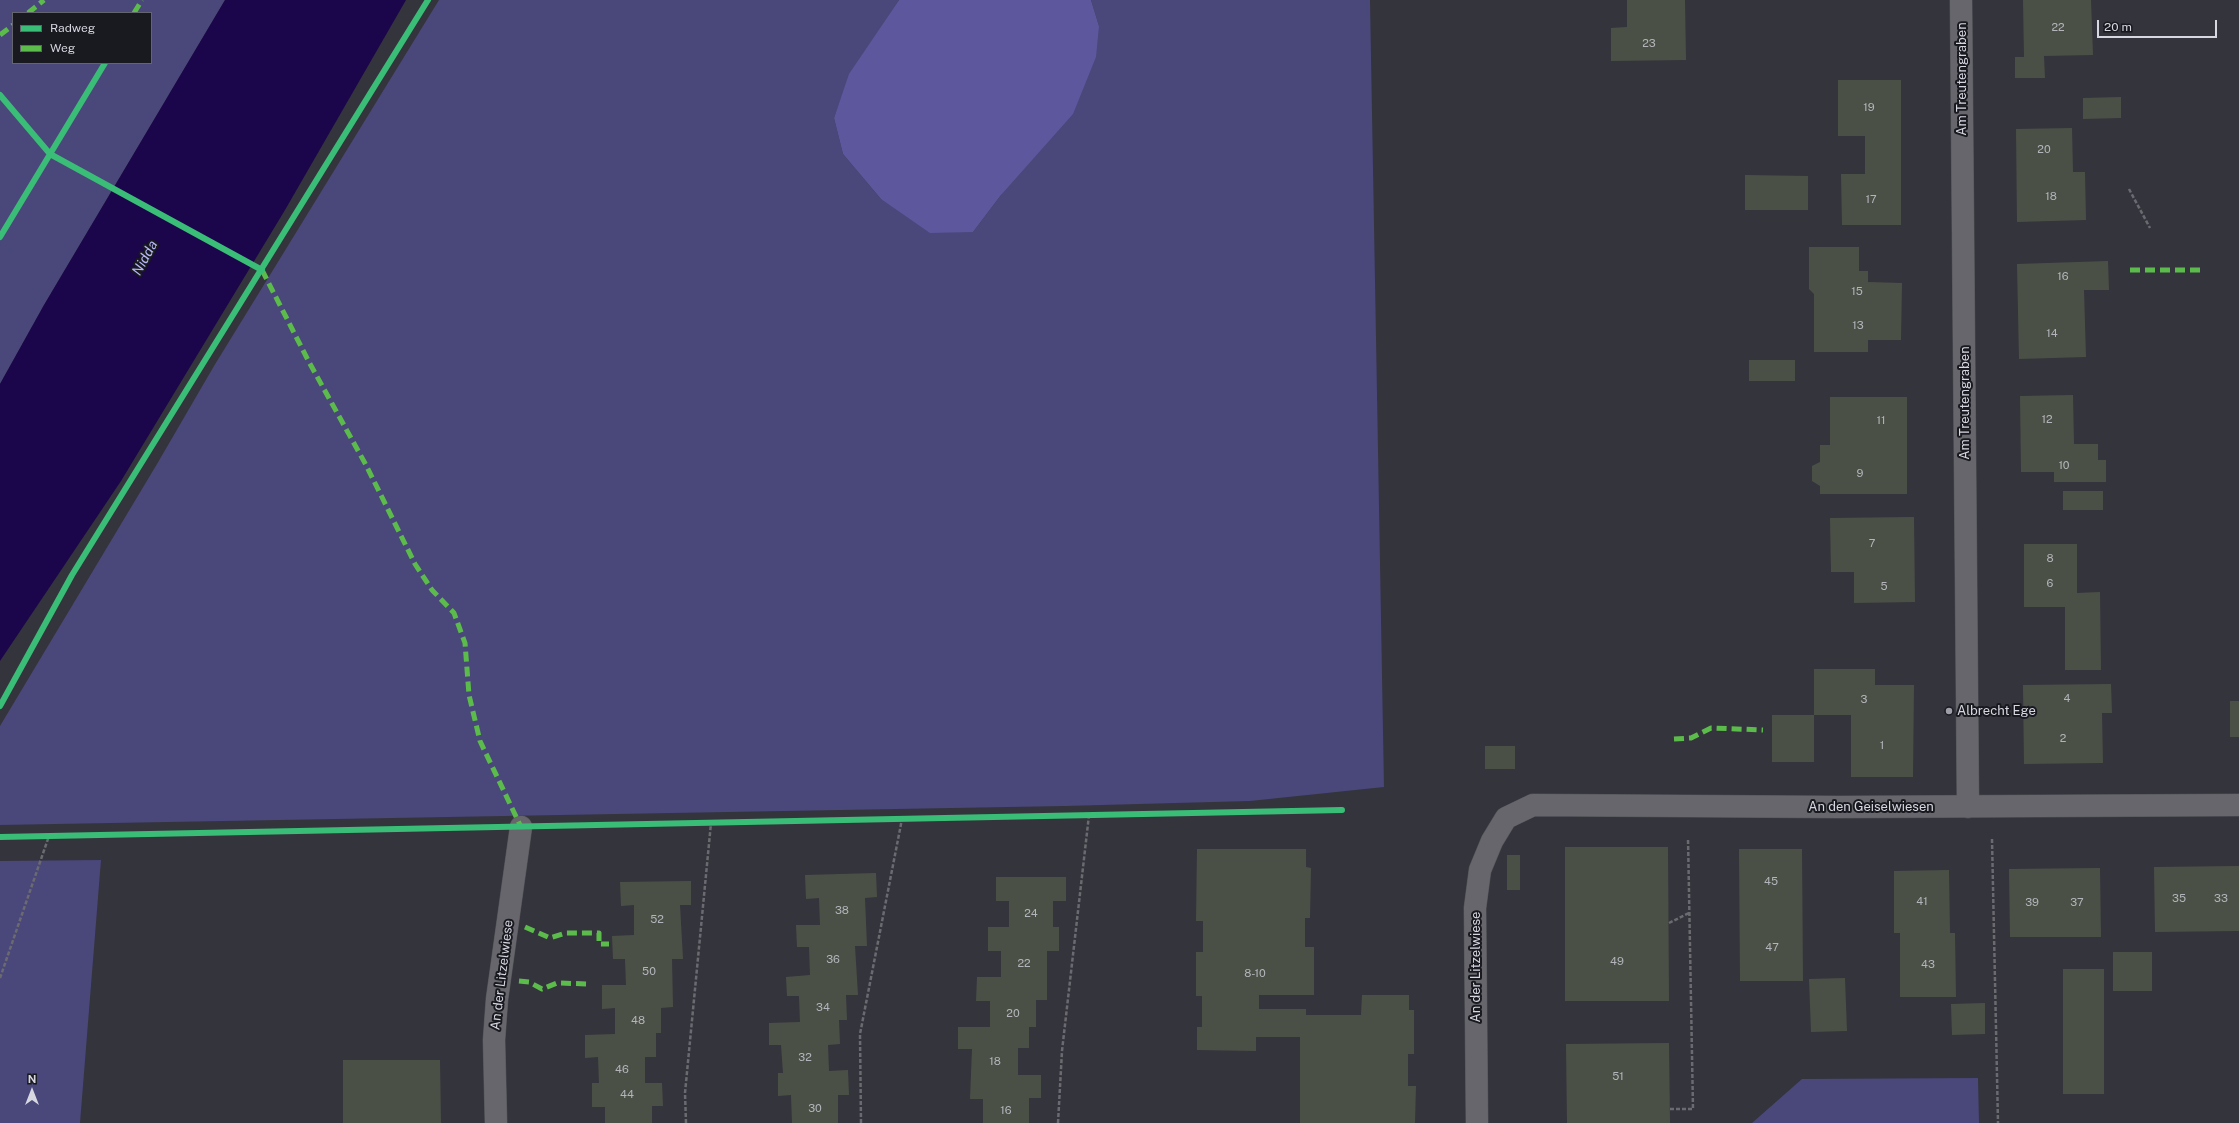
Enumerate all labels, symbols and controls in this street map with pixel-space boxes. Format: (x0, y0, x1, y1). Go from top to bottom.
legend (12, 12, 152, 64)
scale bar (2099, 12, 2219, 38)
text: 20 m (2104, 20, 2132, 34)
text: Radweg (50, 21, 95, 35)
house number: 22 (2051, 21, 2065, 35)
street label: Am Treutengraben (1954, 22, 1970, 136)
house number: 23 (1642, 37, 1656, 51)
text: Weg (50, 41, 75, 55)
house number: 19 (1863, 101, 1875, 115)
house number: 20 (2037, 143, 2051, 157)
house number: 18 (2045, 190, 2057, 204)
house number: 17 (1865, 193, 1877, 207)
water label: Nidda (129, 238, 161, 278)
house number: 16 (2057, 270, 2069, 284)
house number: 15 (1851, 285, 1863, 299)
house number: 13 (1852, 319, 1864, 333)
house number: 14 (2046, 327, 2058, 341)
street label: Am Treutengraben (1957, 346, 1973, 460)
house number: 12 (2041, 413, 2053, 427)
house number: 11 (1877, 414, 1885, 428)
house number: 10 (2058, 459, 2070, 473)
house number: 9 (1857, 467, 1863, 481)
house number: 7 (1869, 537, 1875, 551)
house number: 8 (2046, 552, 2054, 566)
house number: 6 (2047, 577, 2053, 591)
house number: 5 (1880, 580, 1888, 594)
house number: 4 (2064, 692, 2070, 706)
house number: 3 (1861, 693, 1867, 707)
place label: Albrecht Ege (1957, 703, 2036, 719)
marker: Albrecht Ege (1944, 706, 1954, 716)
house number: 2 (2060, 732, 2066, 746)
house number: 1 (1880, 739, 1884, 753)
street label: An den Geiselwiesen (1808, 799, 1934, 815)
house number: 45 (1764, 875, 1778, 889)
house number: 35 (2172, 892, 2186, 906)
house number: 33 (2214, 892, 2228, 906)
house number: 41 (1916, 895, 1928, 909)
house number: 39 (2025, 896, 2039, 910)
house number: 37 (2070, 896, 2084, 910)
house number: 38 (835, 904, 849, 918)
house number: 24 (1024, 907, 1038, 921)
street label: An der Litzelwiese (1468, 912, 1484, 1022)
house number: 52 (650, 913, 664, 927)
street label: An der Litzelwiese (488, 919, 516, 1031)
house number: 47 (1765, 941, 1779, 955)
house number: 36 (826, 953, 840, 967)
house number: 49 (1610, 955, 1624, 969)
house number: 22 (1017, 957, 1031, 971)
house number: 43 (1921, 958, 1935, 972)
house number: 50 (642, 965, 656, 979)
house number: 8-10 (1244, 967, 1266, 981)
house number: 34 (816, 1001, 830, 1015)
house number: 20 (1006, 1007, 1020, 1021)
house number: 48 (631, 1014, 645, 1028)
house number: 32 (798, 1051, 812, 1065)
house number: 18 (989, 1055, 1001, 1069)
house number: 46 (615, 1063, 629, 1077)
house number: 51 (1612, 1070, 1624, 1084)
north arrow (12, 1071, 52, 1111)
text: N (28, 1073, 36, 1085)
house number: 44 (620, 1088, 634, 1102)
house number: 30 (808, 1102, 822, 1116)
house number: 16 (1000, 1104, 1012, 1118)

